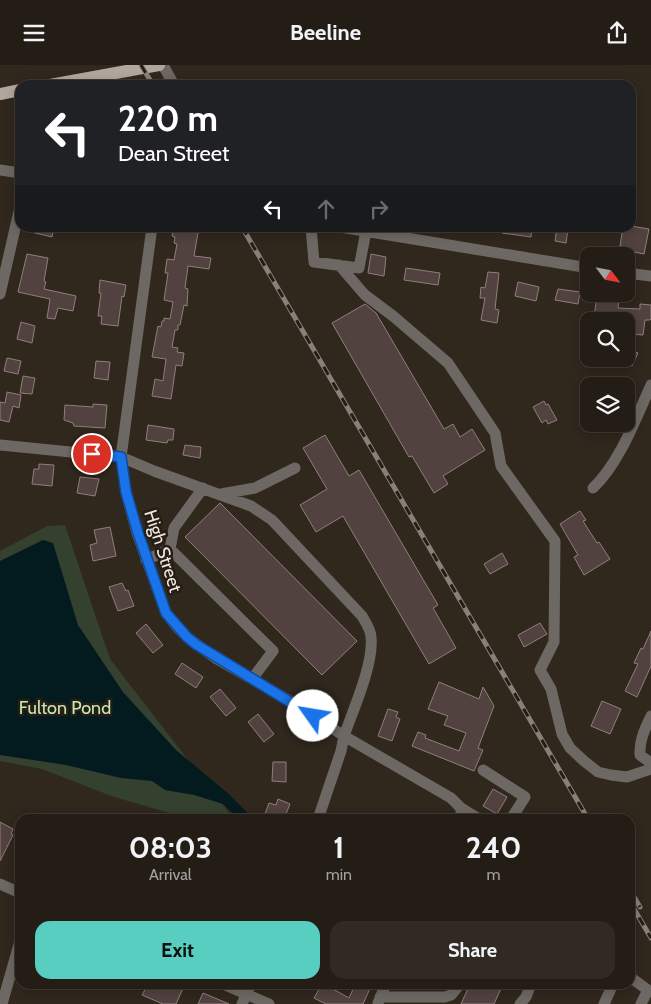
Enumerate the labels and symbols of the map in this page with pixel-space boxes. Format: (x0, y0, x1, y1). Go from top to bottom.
north arrow (580, 247, 635, 303)
pin (71, 433, 113, 475)
street label: High Street (139, 507, 187, 595)
position arrow (286, 689, 338, 741)
park label: Fulton Pond (19, 697, 111, 719)

